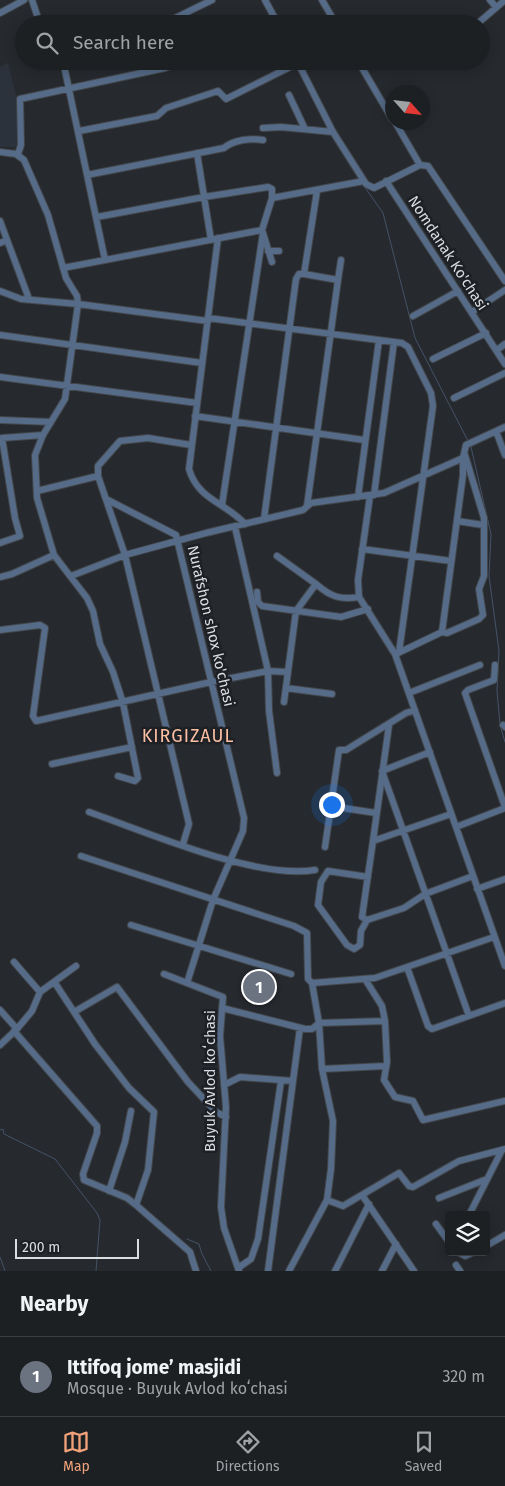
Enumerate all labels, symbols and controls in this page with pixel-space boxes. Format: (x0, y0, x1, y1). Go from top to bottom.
search box (15, 15, 490, 70)
icon: search (33, 29, 61, 57)
text: Search here (73, 31, 174, 54)
north arrow (385, 85, 430, 130)
street label: Nomdanak Ko'chasi (404, 192, 492, 314)
street label: Nurafshon shox ko'chasi (184, 544, 238, 708)
district label: KIRGIZAUL (142, 725, 234, 747)
your location (319, 792, 345, 818)
pin: 1 (243, 968, 275, 1006)
street label: Buyuk Avlod koʻchasi (201, 1010, 219, 1152)
map controls (445, 1211, 490, 1256)
button: layers (445, 1211, 490, 1256)
scale bar (15, 1236, 139, 1259)
text: 200 m (22, 1239, 60, 1256)
text: Nearby (20, 1291, 88, 1317)
text: Ittifoq jome’ masjidi (67, 1356, 241, 1379)
text: 1 (32, 1367, 40, 1386)
text: 320 m (442, 1367, 485, 1386)
text: Mosque · Buyuk Avlod koʻchasi (67, 1379, 288, 1398)
tab: Map (62, 1428, 90, 1475)
tab: Directions (215, 1428, 280, 1475)
tab: Saved (405, 1428, 443, 1475)

